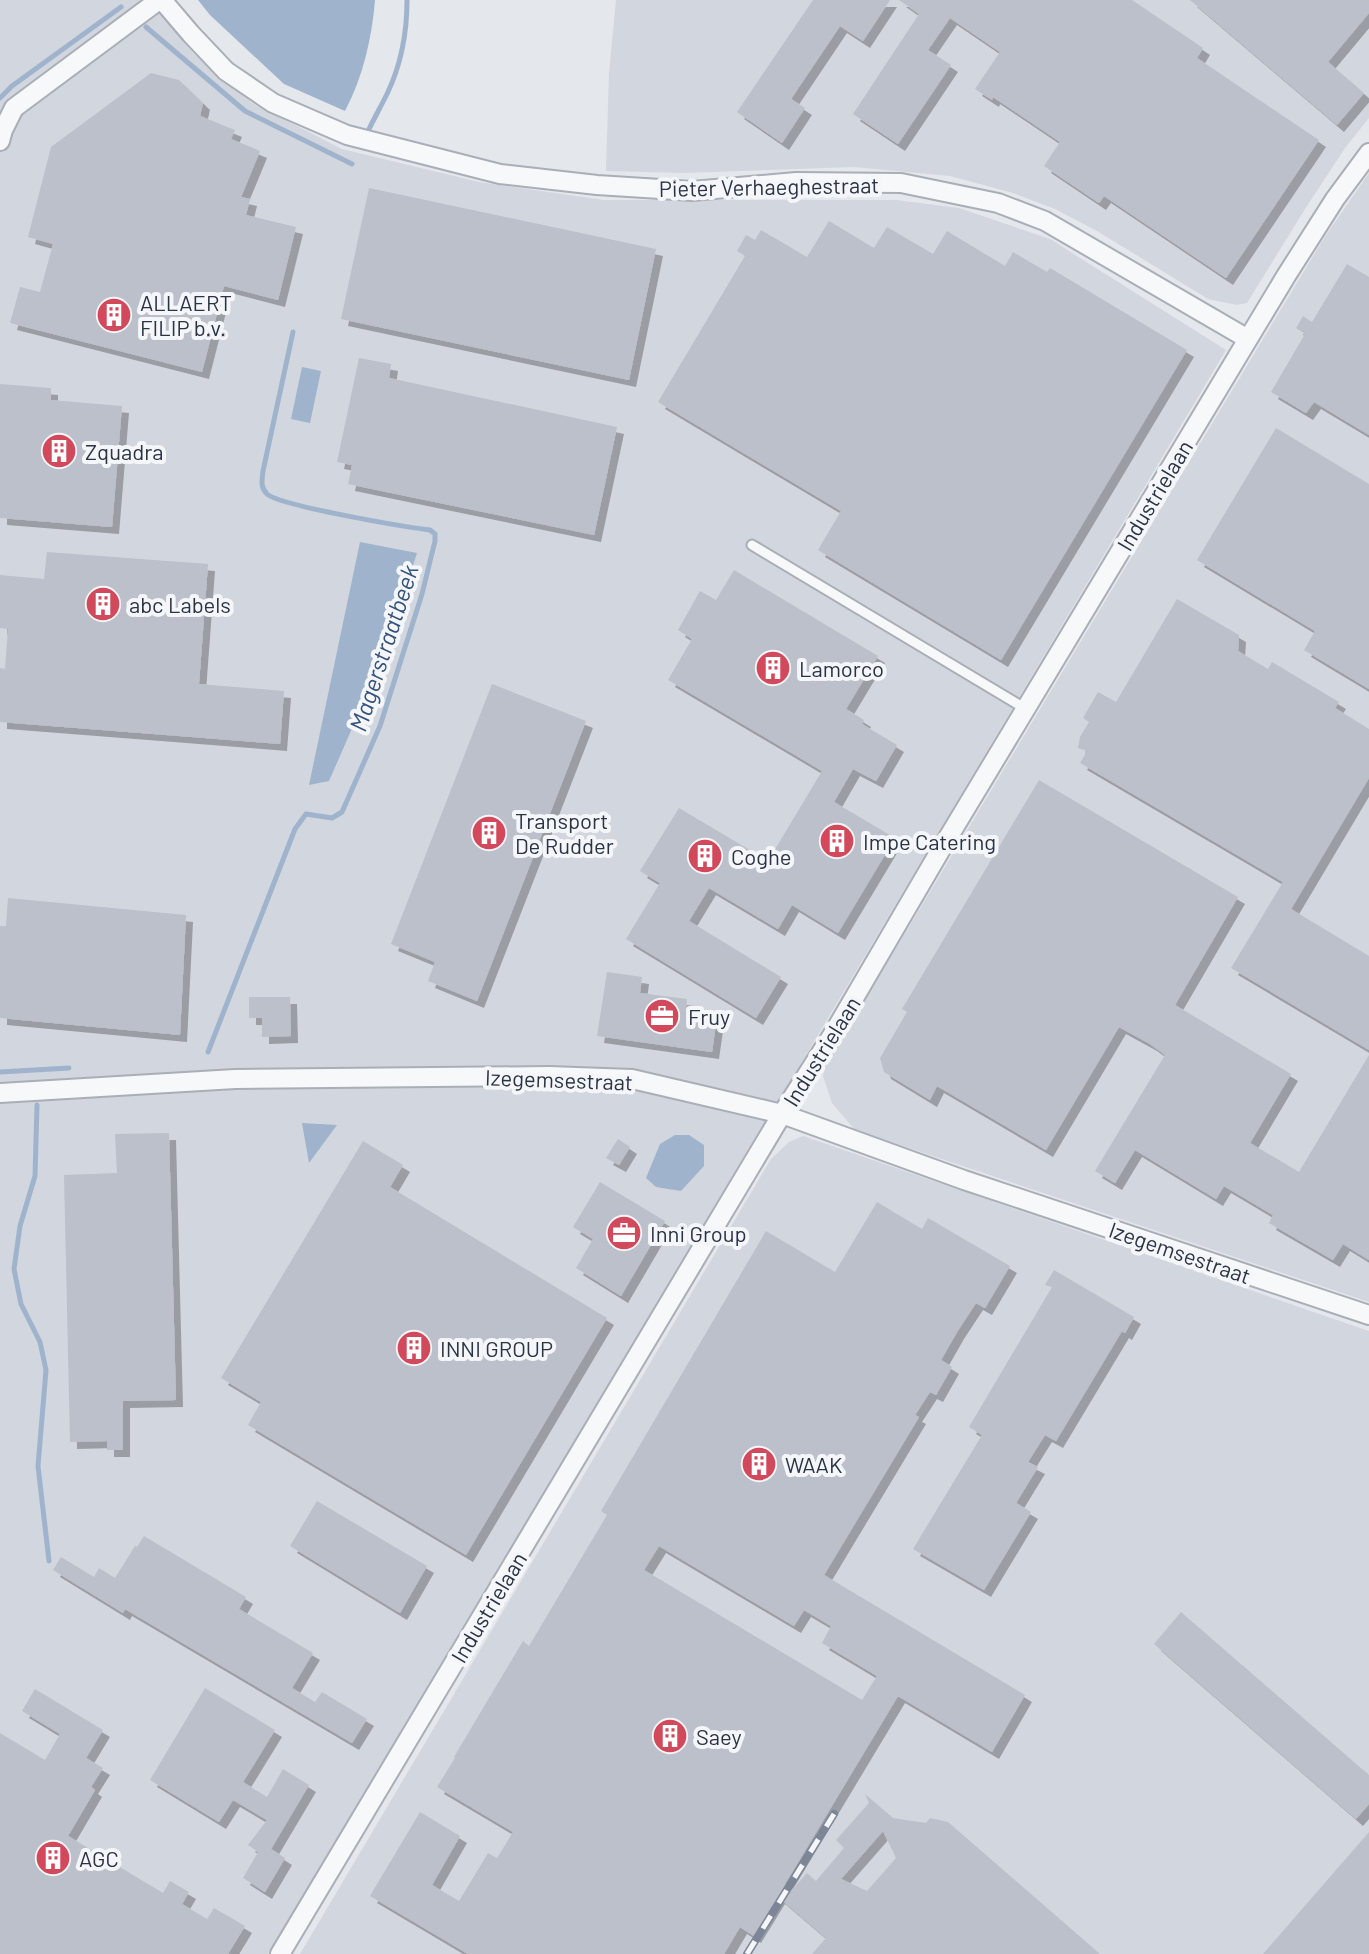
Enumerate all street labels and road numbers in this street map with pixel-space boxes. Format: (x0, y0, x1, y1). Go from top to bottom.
street label: Pieter Verhaeghestraat (659, 171, 879, 201)
street label: Industrielaan (1111, 435, 1197, 555)
street label: Industrielaan (777, 991, 865, 1111)
street label: Izegemsestraat (485, 1063, 633, 1095)
street label: Izegemsestraat (1106, 1216, 1254, 1288)
street label: Industrielaan (445, 1547, 531, 1667)

